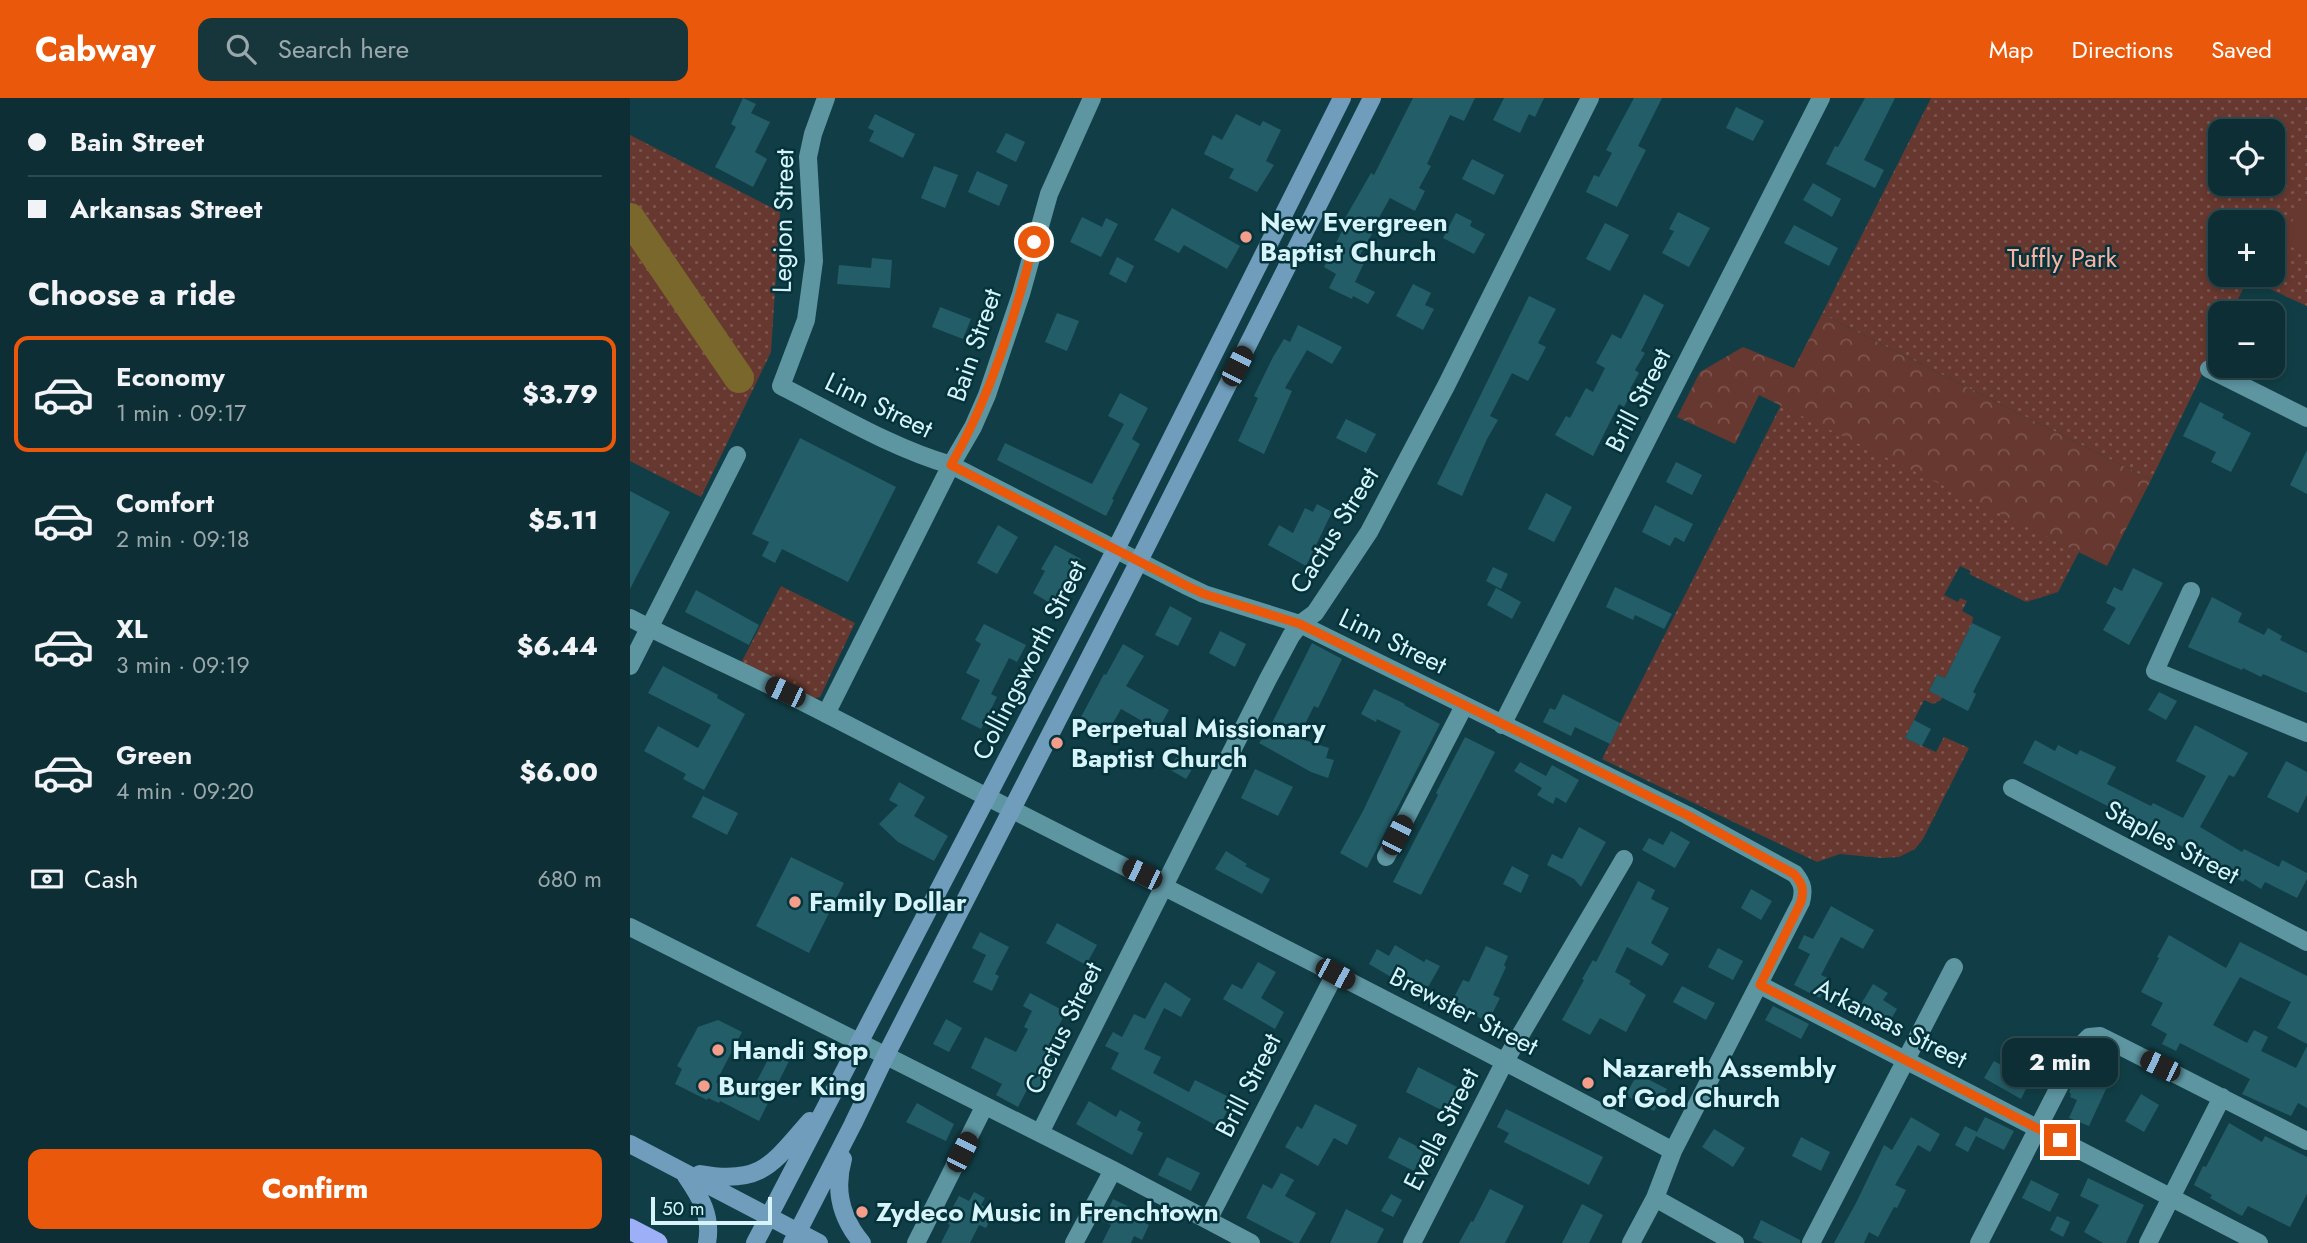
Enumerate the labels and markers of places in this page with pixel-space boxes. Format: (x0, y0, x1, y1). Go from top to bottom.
place label: New Evergreen Baptist Church (1260, 203, 1448, 271)
marker: New Evergreen Baptist Church (1238, 229, 1254, 245)
place label: Perpetual Missionary Baptist Church (1071, 709, 1326, 777)
marker: Perpetual Missionary Baptist Church (1049, 735, 1065, 751)
place label: Family Dollar (809, 883, 967, 921)
marker: Family Dollar (787, 894, 803, 910)
place label: Handi Stop (732, 1031, 868, 1069)
marker: Handi Stop (710, 1042, 726, 1058)
place label: Nazareth Assembly of God Church (1602, 1049, 1836, 1117)
place label: Burger King (718, 1067, 866, 1105)
marker: Nazareth Assembly of God Church (1580, 1075, 1596, 1091)
marker: Burger King (696, 1078, 712, 1094)
place label: Zydeco Music in Frenchtown (876, 1193, 1219, 1231)
marker: Zydeco Music in Frenchtown (854, 1204, 870, 1220)

